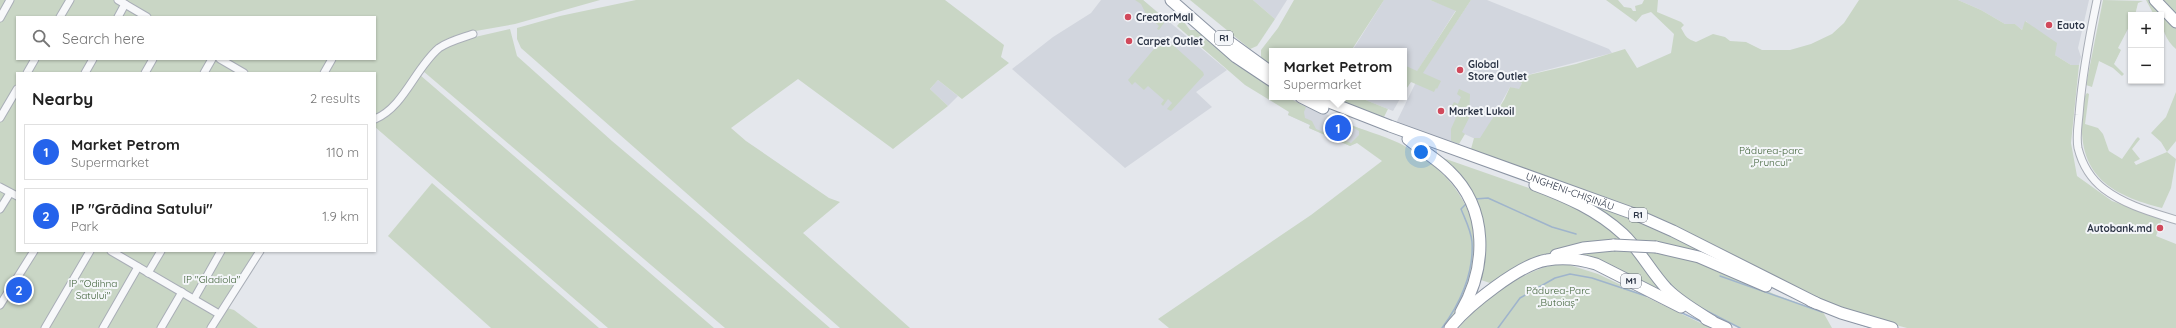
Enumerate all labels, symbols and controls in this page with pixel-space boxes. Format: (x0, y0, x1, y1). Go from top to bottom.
place label: CreatorMall (1136, 11, 1193, 24)
marker: CreatorMall (1123, 12, 1133, 22)
map controls (2128, 12, 2164, 84)
button: + (2128, 12, 2164, 48)
search box (16, 16, 376, 60)
place label: Eauto (2057, 19, 2085, 32)
marker: Eauto (2044, 20, 2054, 30)
icon: search (30, 27, 52, 49)
text: Search here (62, 29, 145, 48)
road number: R1 (1215, 31, 1233, 45)
place label: Carpet Outlet (1137, 35, 1203, 48)
marker: Carpet Outlet (1124, 36, 1134, 46)
popup (1269, 48, 1407, 100)
button: − (2128, 48, 2164, 84)
text: Market Petrom (1284, 57, 1392, 76)
place label: Global Store Outlet (1468, 58, 1527, 83)
marker: Global Store Outlet (1455, 65, 1465, 75)
text: Supermarket (1284, 76, 1362, 92)
text: Nearby (32, 88, 93, 109)
text: 2 results (310, 90, 360, 106)
place label: Market Lukoil (1449, 105, 1514, 118)
marker: Market Lukoil (1436, 106, 1446, 116)
pin: 1 (1325, 113, 1351, 143)
text: Market Petrom (71, 135, 180, 154)
your location (1411, 142, 1431, 162)
text: 1 (43, 144, 49, 160)
text: 110 m (326, 144, 359, 160)
park label: Pădurea-parc „Pruncul“ (1739, 144, 1803, 169)
text: Supermarket (71, 154, 149, 170)
street label: UNGHENI-CHIȘINĂU (1524, 169, 1616, 213)
text: IP "Grădina Satului" (71, 199, 213, 218)
text: 2 (42, 208, 50, 224)
text: 1.9 km (322, 208, 359, 224)
road number: R1 (1629, 208, 1647, 222)
text: Park (71, 218, 99, 234)
place label: Autobank.md (2087, 222, 2152, 235)
marker: Autobank.md (2155, 223, 2165, 233)
park label: IP "Gladiola" (184, 273, 241, 286)
road number: M1 (1621, 274, 1641, 288)
pin: 2 (6, 275, 32, 305)
park label: IP "Odihna Satului" (69, 277, 117, 302)
park label: Pădurea-Parc „Butoiaș” (1526, 284, 1590, 309)

